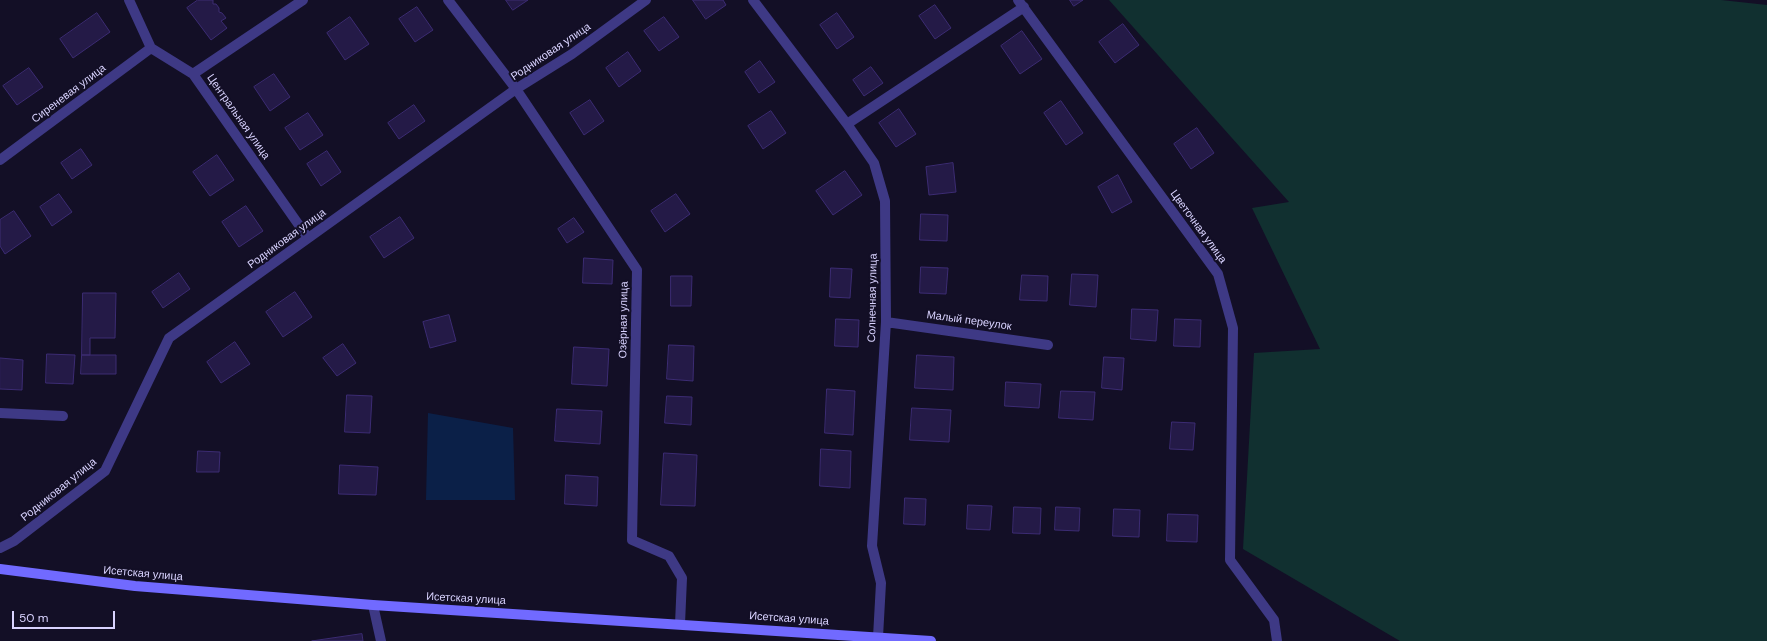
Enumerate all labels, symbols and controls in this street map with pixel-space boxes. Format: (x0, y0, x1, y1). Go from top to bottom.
street label: Родниковая улица (509, 20, 593, 84)
street label: Сиреневая улица (29, 62, 109, 126)
street label: Центральная улица (204, 72, 272, 162)
street label: Цветочная улица (1167, 188, 1229, 266)
street label: Родниковая улица (245, 206, 329, 272)
street label: Солнечная улица (866, 253, 880, 343)
street label: Озёрная улица (617, 281, 631, 359)
street label: Малый переулок (926, 308, 1012, 334)
street label: Родниковая улица (19, 455, 99, 525)
street label: Исетская улица (103, 564, 183, 584)
street label: Исетская улица (426, 590, 506, 608)
scale bar (14, 603, 117, 629)
text: 50 m (19, 610, 48, 626)
street label: Исетская улица (749, 610, 829, 628)

